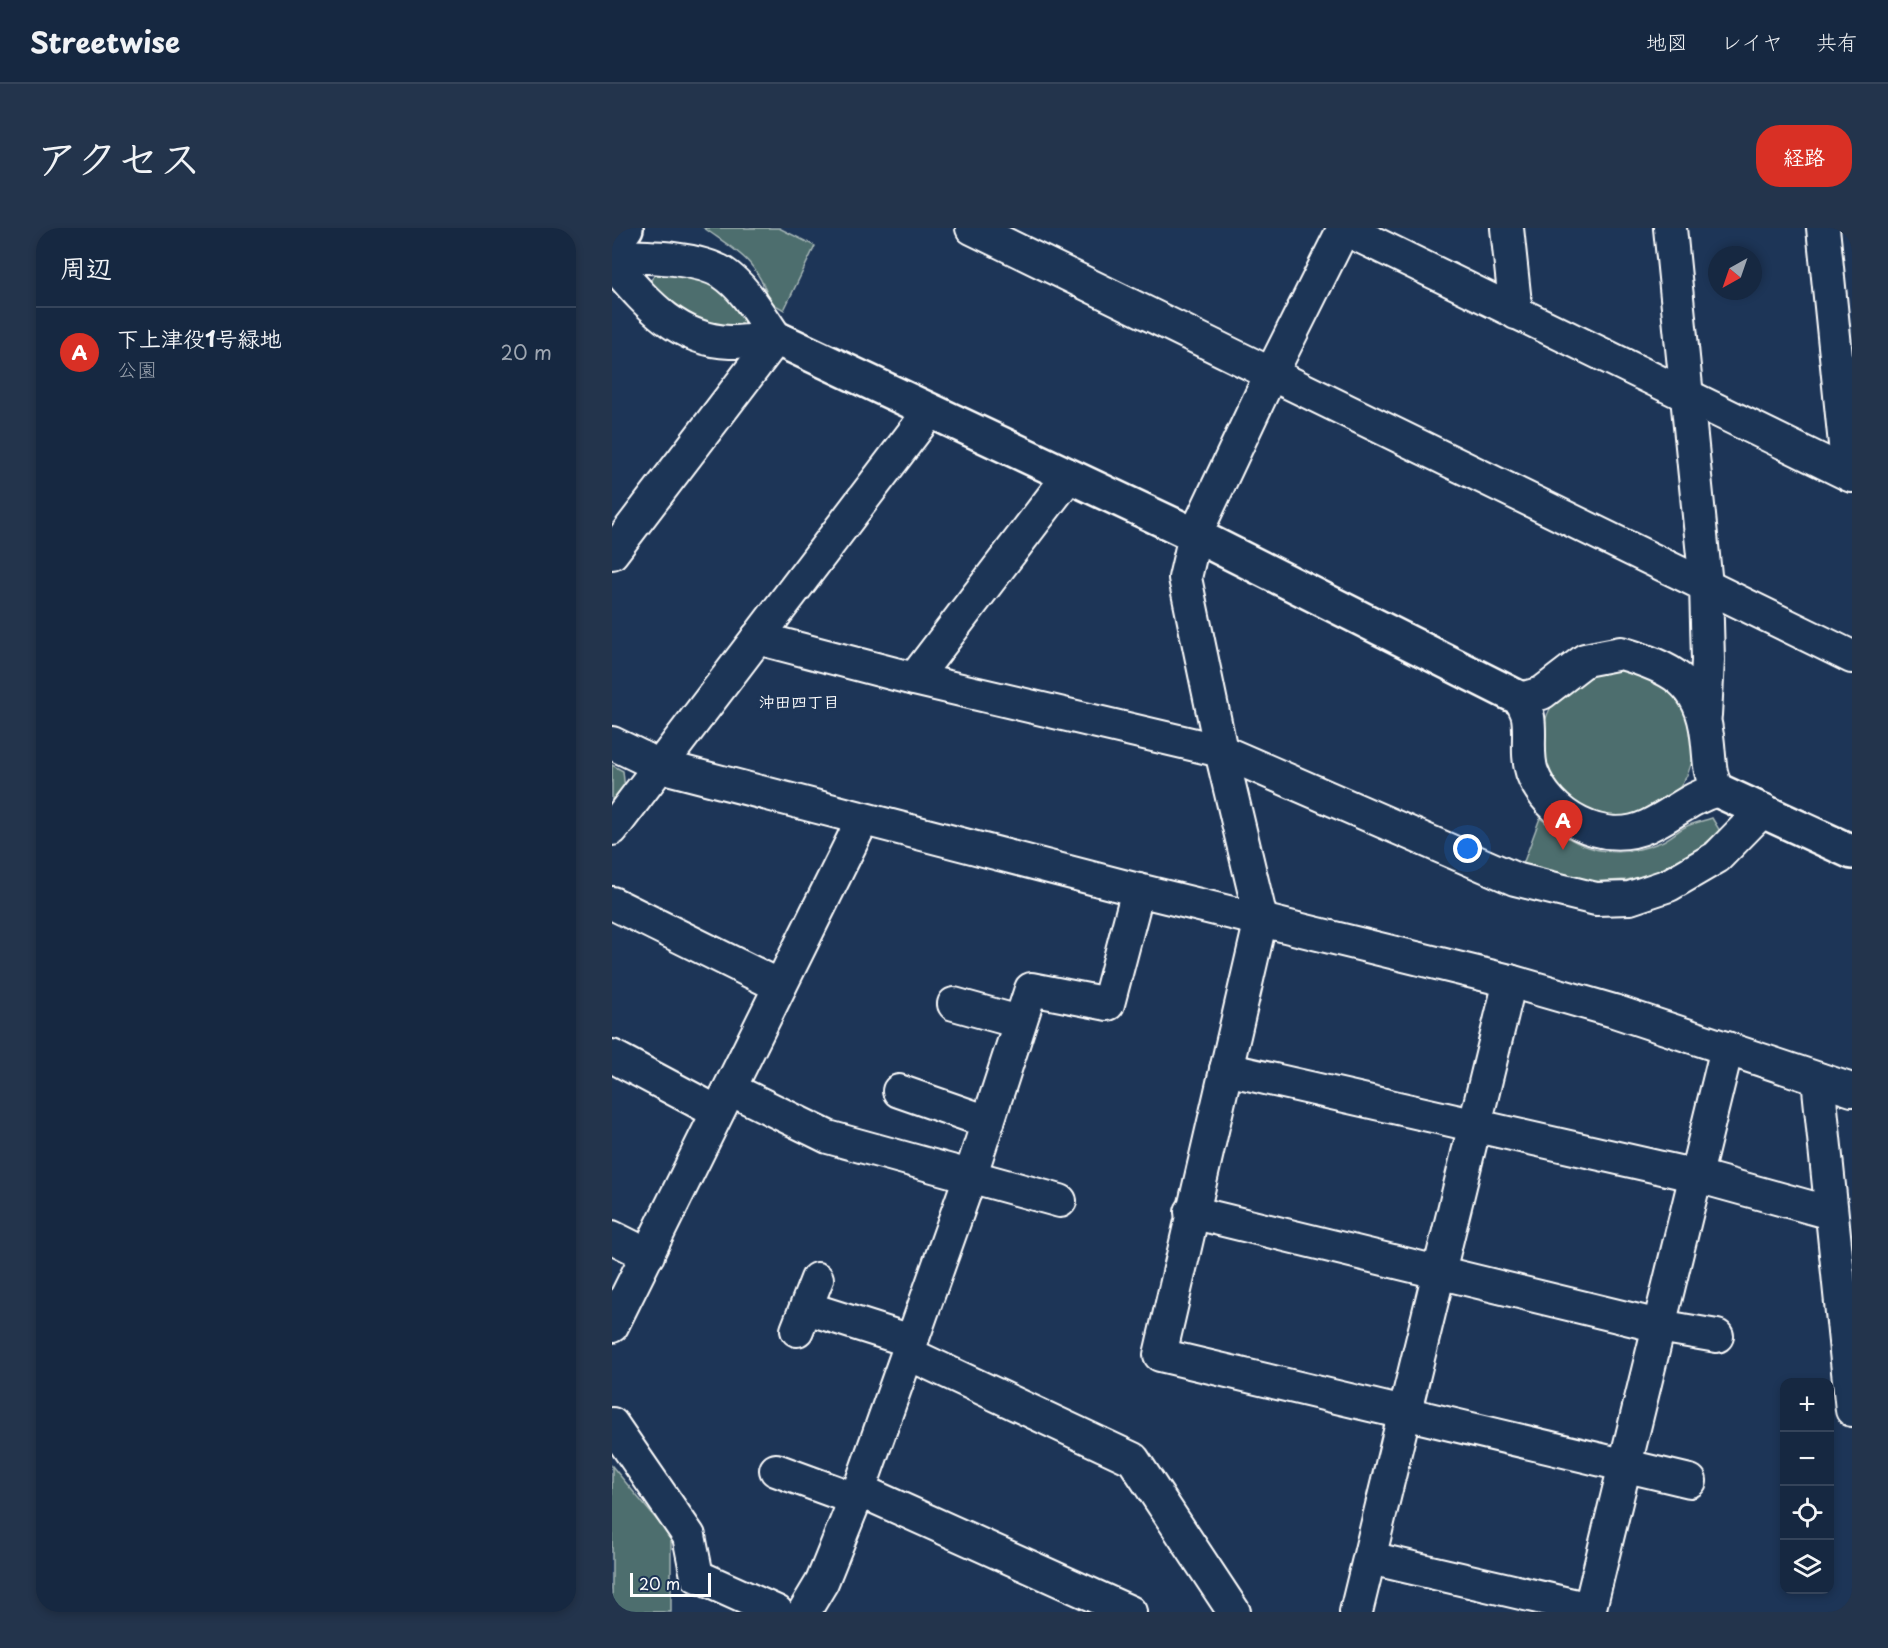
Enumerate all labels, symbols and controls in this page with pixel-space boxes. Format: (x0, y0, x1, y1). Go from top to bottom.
text: Streetwise (30, 20, 180, 63)
text: 地図 (1646, 25, 1688, 57)
text: レイヤ (1721, 25, 1783, 57)
text: 共有 (1816, 25, 1858, 57)
text: アクセス (36, 125, 201, 188)
button: 経路 (1756, 125, 1852, 187)
north arrow (1708, 246, 1762, 300)
text: 周辺 (60, 248, 112, 287)
text: 下上津役1号緑地 (117, 321, 282, 354)
text: A (72, 337, 87, 367)
text: 20 m (500, 337, 552, 367)
text: 公園 (117, 354, 157, 384)
district label: 沖田四丁目 (759, 689, 839, 713)
pin: A (1544, 800, 1582, 850)
your location (1453, 834, 1482, 863)
map controls (1780, 1378, 1834, 1594)
button: + (1780, 1378, 1834, 1432)
button: − (1780, 1432, 1834, 1486)
button: locate (1780, 1486, 1834, 1540)
button: layers (1780, 1540, 1834, 1594)
scale bar (630, 1570, 711, 1598)
text: 20 m (639, 1571, 680, 1595)

